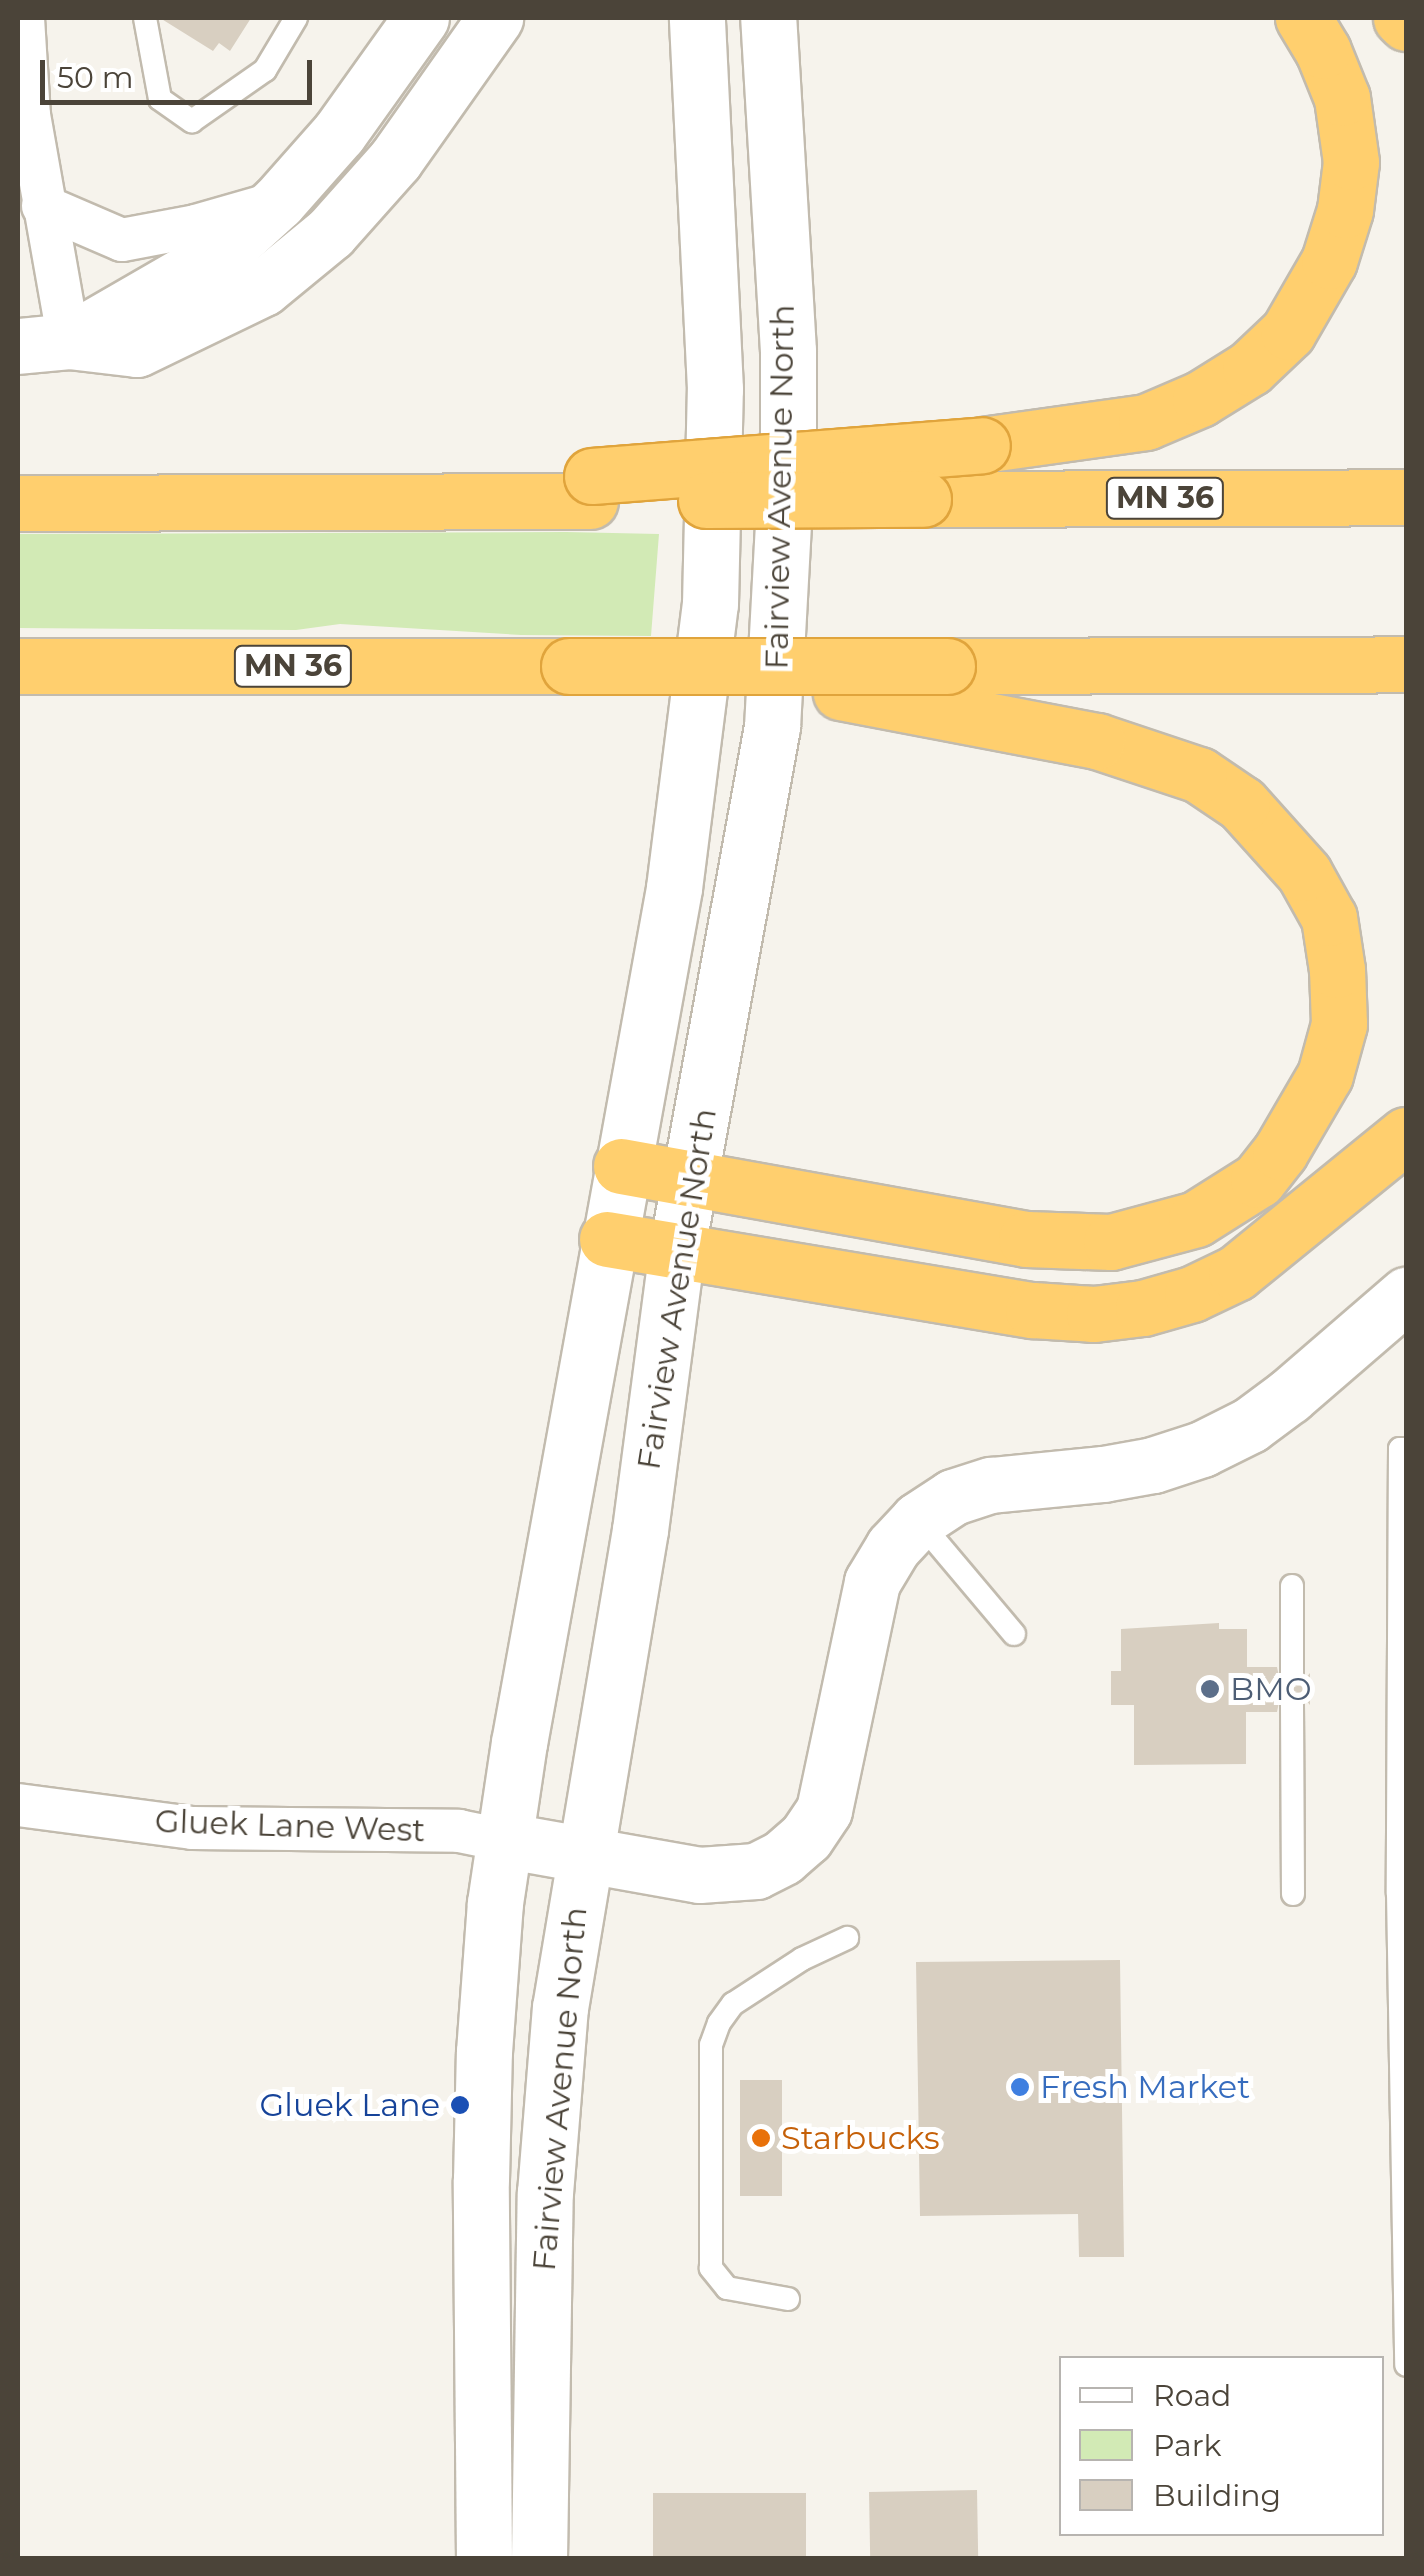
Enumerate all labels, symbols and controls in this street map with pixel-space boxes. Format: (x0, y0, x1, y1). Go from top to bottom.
scale bar (45, 40, 318, 102)
text: 50 m (57, 59, 134, 96)
street label: Fairview Avenue North (758, 304, 802, 670)
road number: MN 36 (1105, 473, 1225, 523)
road number: MN 36 (233, 641, 353, 691)
street label: Fairview Avenue North (629, 1106, 725, 1472)
place label: BMO (1230, 1670, 1312, 1708)
marker: BMO (1199, 1678, 1221, 1700)
street label: Gluek Lane West (154, 1802, 426, 1850)
street label: Fairview Avenue North (525, 1906, 595, 2272)
place label: Fresh Market (1040, 2068, 1250, 2106)
marker: Fresh Market (1009, 2076, 1031, 2098)
place label: Gluek Lane (260, 2086, 440, 2124)
marker: Gluek Lane (449, 2094, 471, 2116)
place label: Starbucks (781, 2119, 940, 2157)
marker: Starbucks (750, 2127, 772, 2149)
legend (1059, 2356, 1384, 2536)
text: Road (1153, 2377, 1231, 2414)
text: Park (1153, 2427, 1222, 2464)
text: Building (1153, 2477, 1281, 2514)

